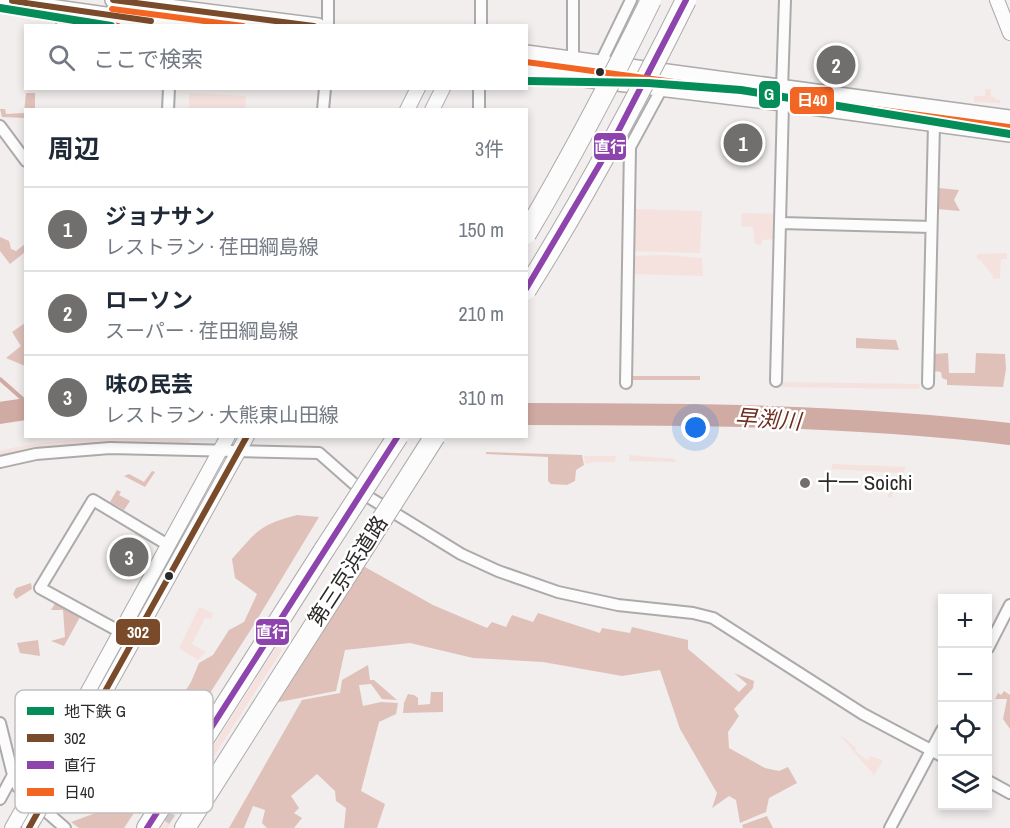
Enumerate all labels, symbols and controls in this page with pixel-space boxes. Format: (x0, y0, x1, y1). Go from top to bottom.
search box (24, 24, 528, 90)
icon: search (45, 41, 78, 74)
pin: 2 (816, 42, 856, 88)
text: ここで検索 (93, 44, 203, 74)
unlabelled marker (594, 66, 606, 78)
line badge: G (758, 80, 781, 109)
text: G (764, 83, 774, 105)
line badge: 日40 (789, 86, 835, 115)
text: 日40 (797, 89, 827, 111)
pin: 1 (724, 120, 762, 166)
text: 周辺 (48, 131, 100, 166)
line badge: 直行 (593, 132, 627, 161)
text: 3件 (475, 135, 504, 162)
text: 直行 (594, 136, 626, 158)
text: ジョナサン (105, 201, 215, 231)
text: 1 (63, 216, 72, 243)
text: 150 m (458, 216, 504, 243)
text: レストラン · 荏田綱島線 (105, 233, 319, 260)
text: ローソン (105, 285, 193, 315)
text: 2 (63, 300, 72, 327)
text: 210 m (458, 300, 504, 327)
text: スーパー · 荏田綱島線 (105, 317, 298, 344)
text: 味の民芸 (105, 369, 193, 399)
text: 3 (63, 384, 72, 411)
text: 310 m (458, 384, 504, 411)
text: レストラン · 大熊東山田線 (105, 401, 339, 428)
water label: 早渕川 (734, 402, 804, 436)
your location (681, 413, 710, 442)
place label: 十一 Soichi (817, 468, 913, 497)
marker: 十一 Soichi (798, 476, 812, 490)
street label: 第三京浜道路 (301, 510, 394, 631)
pin: 3 (110, 534, 148, 580)
unlabelled marker (163, 570, 175, 582)
map controls (938, 594, 992, 810)
button: + (938, 594, 992, 648)
line badge: 302 (115, 618, 161, 646)
line badge: 直行 (255, 618, 290, 646)
text: 302 (127, 621, 149, 643)
text: 直行 (256, 621, 288, 643)
button: − (938, 648, 992, 702)
legend (15, 690, 213, 813)
text: 地下鉄 G (64, 700, 126, 722)
button: locate (938, 702, 992, 756)
text: 302 (64, 727, 86, 749)
text: 直行 (64, 754, 96, 776)
button: layers (938, 756, 992, 810)
text: 日40 (64, 781, 95, 803)

